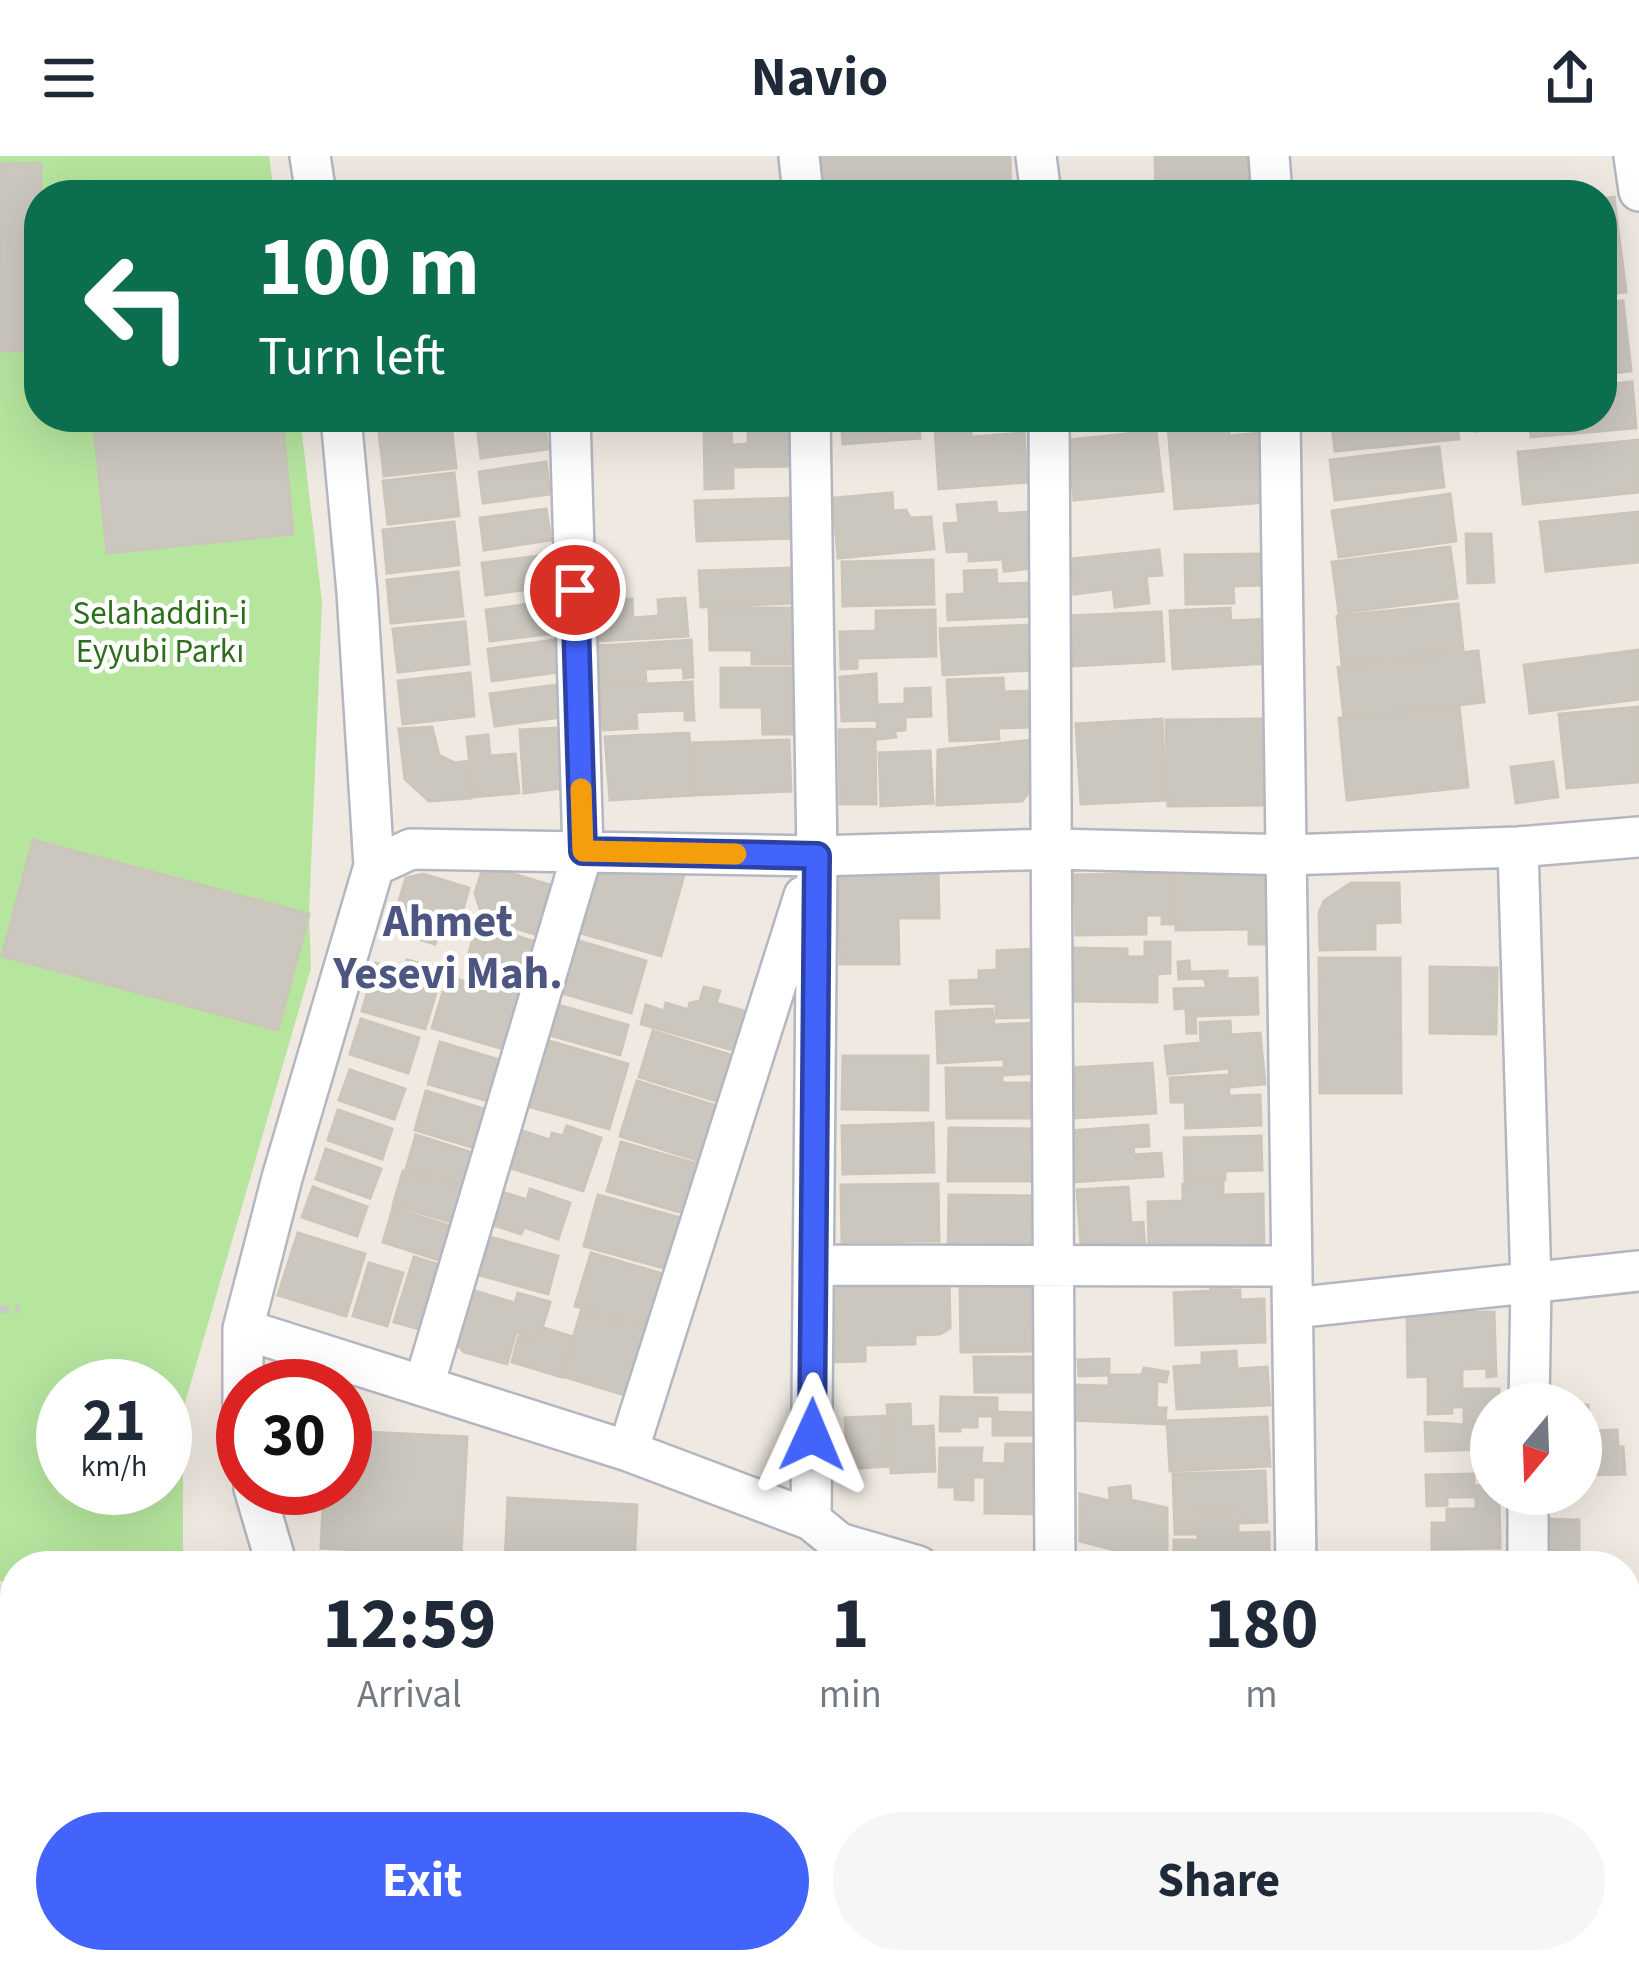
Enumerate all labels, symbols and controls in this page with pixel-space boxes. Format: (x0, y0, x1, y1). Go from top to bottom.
text: Navio (751, 40, 888, 117)
icon: menu (36, 45, 102, 111)
icon: share (1537, 45, 1603, 111)
text: 100 m (258, 208, 480, 328)
icon: left (60, 228, 216, 384)
text: Turn left (258, 319, 445, 396)
pin (524, 539, 626, 641)
icon: arrive (542, 557, 608, 623)
park label: Selahaddin-i Eyyubi Parkı (73, 590, 247, 675)
district label: Ahmet Yesevi Mah. (332, 890, 563, 1006)
speed limit sign: 30 (216, 1359, 372, 1515)
position arrow (749, 1372, 875, 1498)
text: 21 (82, 1379, 146, 1464)
north arrow (1470, 1383, 1602, 1515)
map controls (1470, 1383, 1602, 1515)
text: km/h (81, 1445, 147, 1488)
text: 12:59 (323, 1573, 496, 1676)
text: 1 (831, 1573, 869, 1676)
text: 180 (1204, 1573, 1319, 1676)
text: Arrival (357, 1667, 462, 1723)
text: min (819, 1667, 882, 1723)
text: m (1245, 1667, 1278, 1723)
button: Exit (36, 1812, 809, 1950)
button: Share (833, 1812, 1605, 1950)

